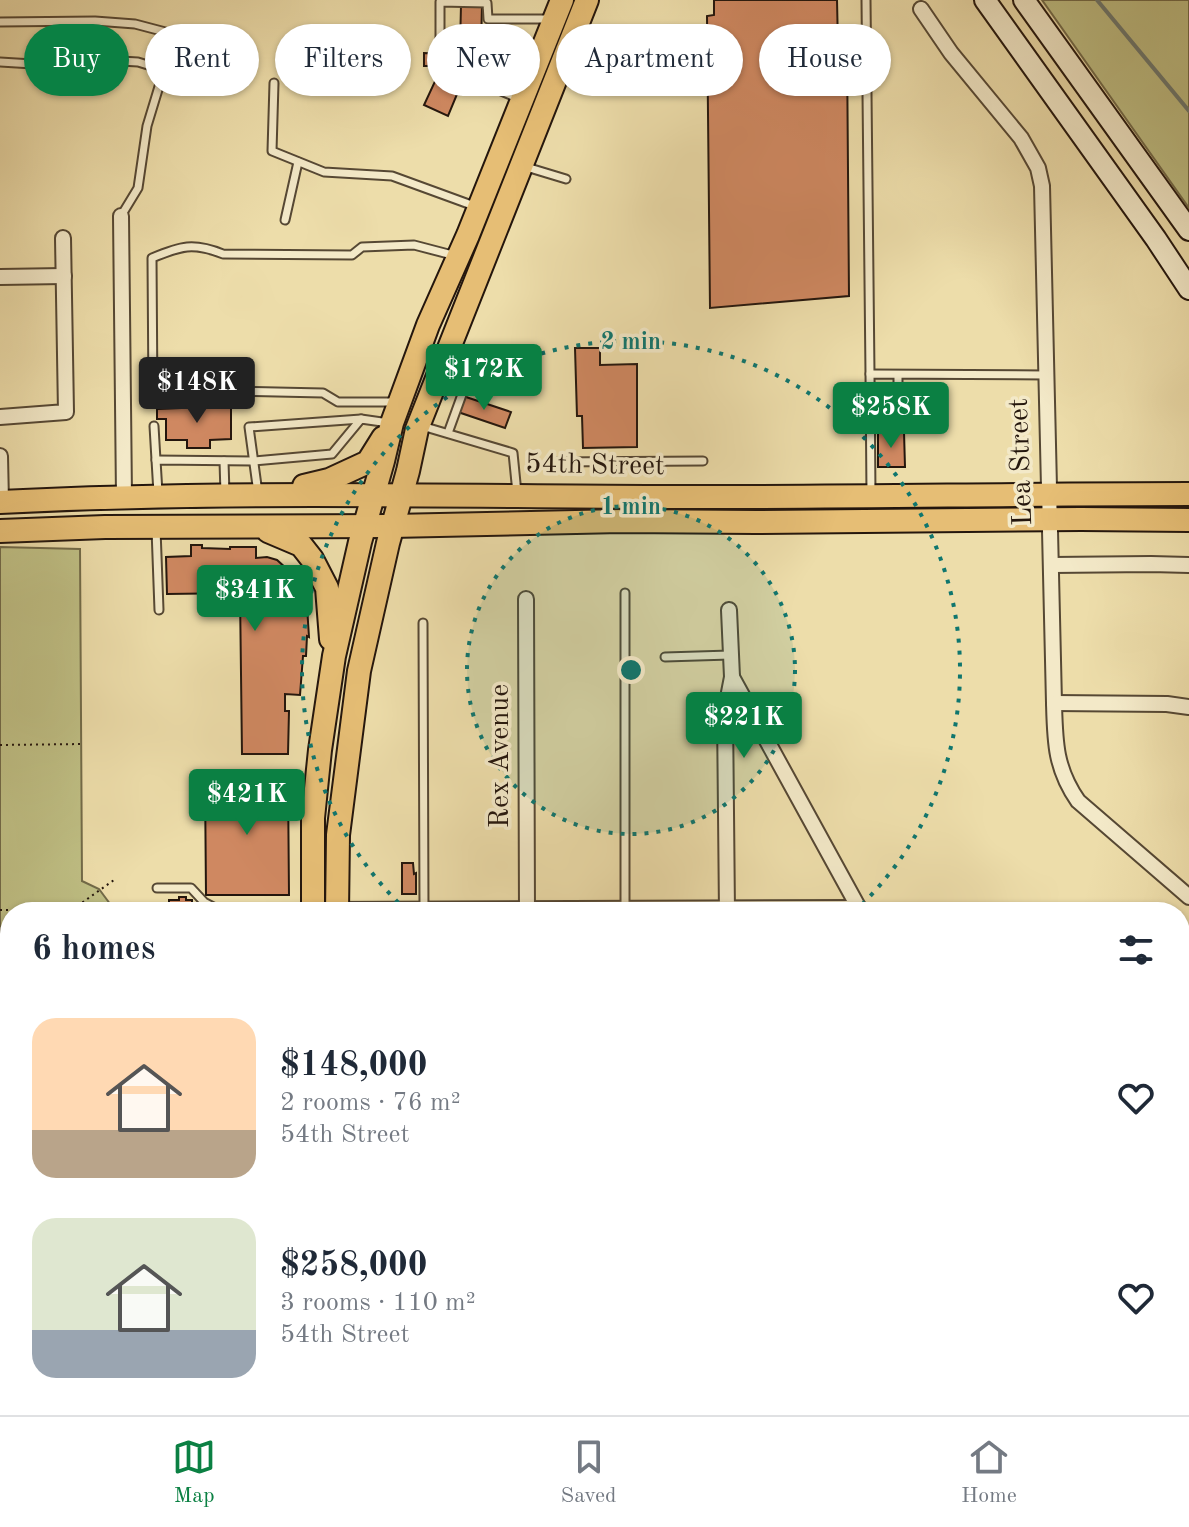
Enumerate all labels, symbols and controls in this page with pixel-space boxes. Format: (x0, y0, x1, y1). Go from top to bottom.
chip: Buy (24, 24, 129, 96)
chip: Rent (145, 24, 259, 96)
chip: Filters (275, 24, 411, 96)
chip: New (427, 24, 540, 96)
chip: Apartment (556, 24, 743, 96)
chip: House (759, 24, 891, 96)
text: 2 min (601, 331, 661, 355)
pin: $172K (428, 344, 540, 412)
pin: $148K (141, 357, 253, 425)
text: $172K (444, 357, 524, 383)
text: $148K (157, 370, 237, 396)
pin: $258K (835, 382, 947, 450)
text: $258K (851, 395, 931, 421)
street label: Lea Street (1006, 398, 1038, 526)
street label: 54th Street (525, 451, 665, 481)
text: 1 min (601, 496, 661, 520)
pin: $341K (199, 565, 311, 633)
text: $341K (215, 578, 295, 604)
centre of rings (617, 656, 645, 684)
street label: Rex Avenue (487, 684, 515, 828)
pin: $221K (688, 692, 800, 760)
text: $221K (704, 705, 784, 731)
pin: $421K (191, 769, 303, 837)
text: $421K (207, 782, 287, 808)
icon: filters (1114, 928, 1158, 972)
text: 6 homes (32, 933, 155, 967)
text: $148,000 (280, 1049, 428, 1083)
icon: home (96, 1050, 192, 1146)
icon: heart (1114, 1076, 1158, 1120)
text: 2 rooms · 76 m² (280, 1090, 461, 1116)
text: 54th Street (280, 1122, 410, 1148)
text: $258,000 (280, 1249, 428, 1283)
icon: home (96, 1250, 192, 1346)
icon: heart (1114, 1276, 1158, 1320)
text: 3 rooms · 110 m² (280, 1290, 476, 1316)
text: 54th Street (280, 1322, 410, 1348)
tab: Map (172, 1435, 216, 1510)
tab: Saved (561, 1435, 617, 1510)
tab: Home (961, 1435, 1017, 1510)

